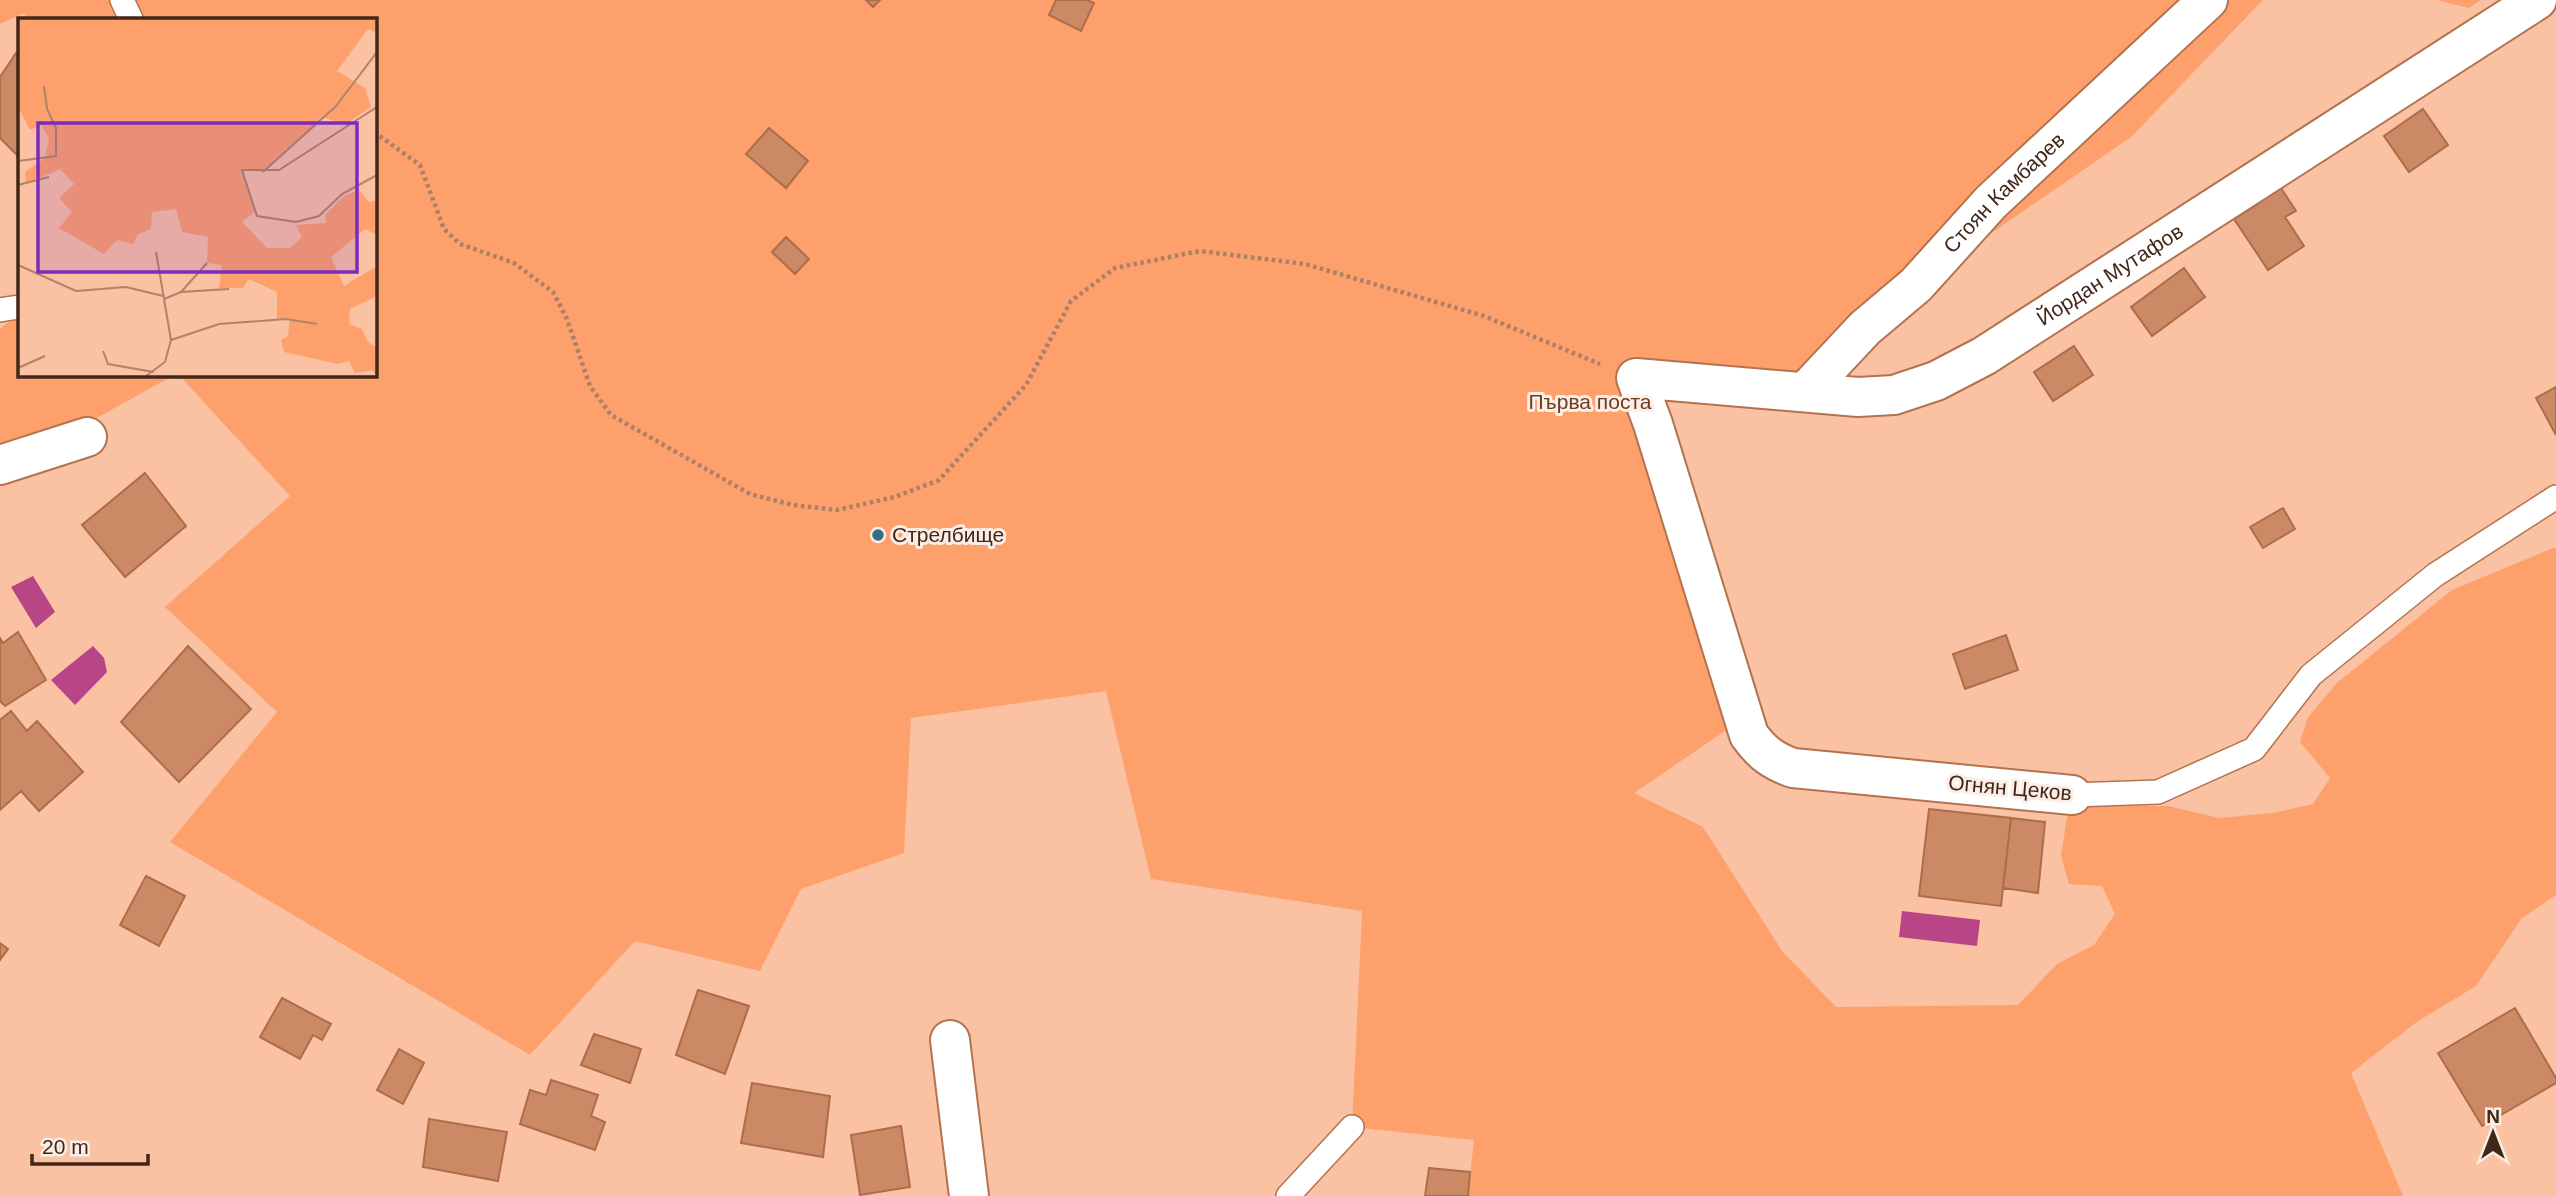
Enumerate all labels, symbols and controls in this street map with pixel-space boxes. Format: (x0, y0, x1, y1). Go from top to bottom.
inset map (18, 18, 376, 376)
street label: Стоян Камбарев (1939, 128, 2069, 257)
street label: Йордан Мутафов (2033, 219, 2187, 330)
park label: Първа поста (1529, 390, 1652, 413)
place label: Стрелбище (892, 523, 1004, 546)
marker: Стрелбище (870, 527, 886, 543)
street label: Огнян Цеков (1947, 771, 2073, 804)
north arrow (2458, 1098, 2528, 1168)
text: N (2486, 1106, 2500, 1127)
scale bar (32, 1122, 147, 1166)
text: 20 m (42, 1135, 89, 1158)

